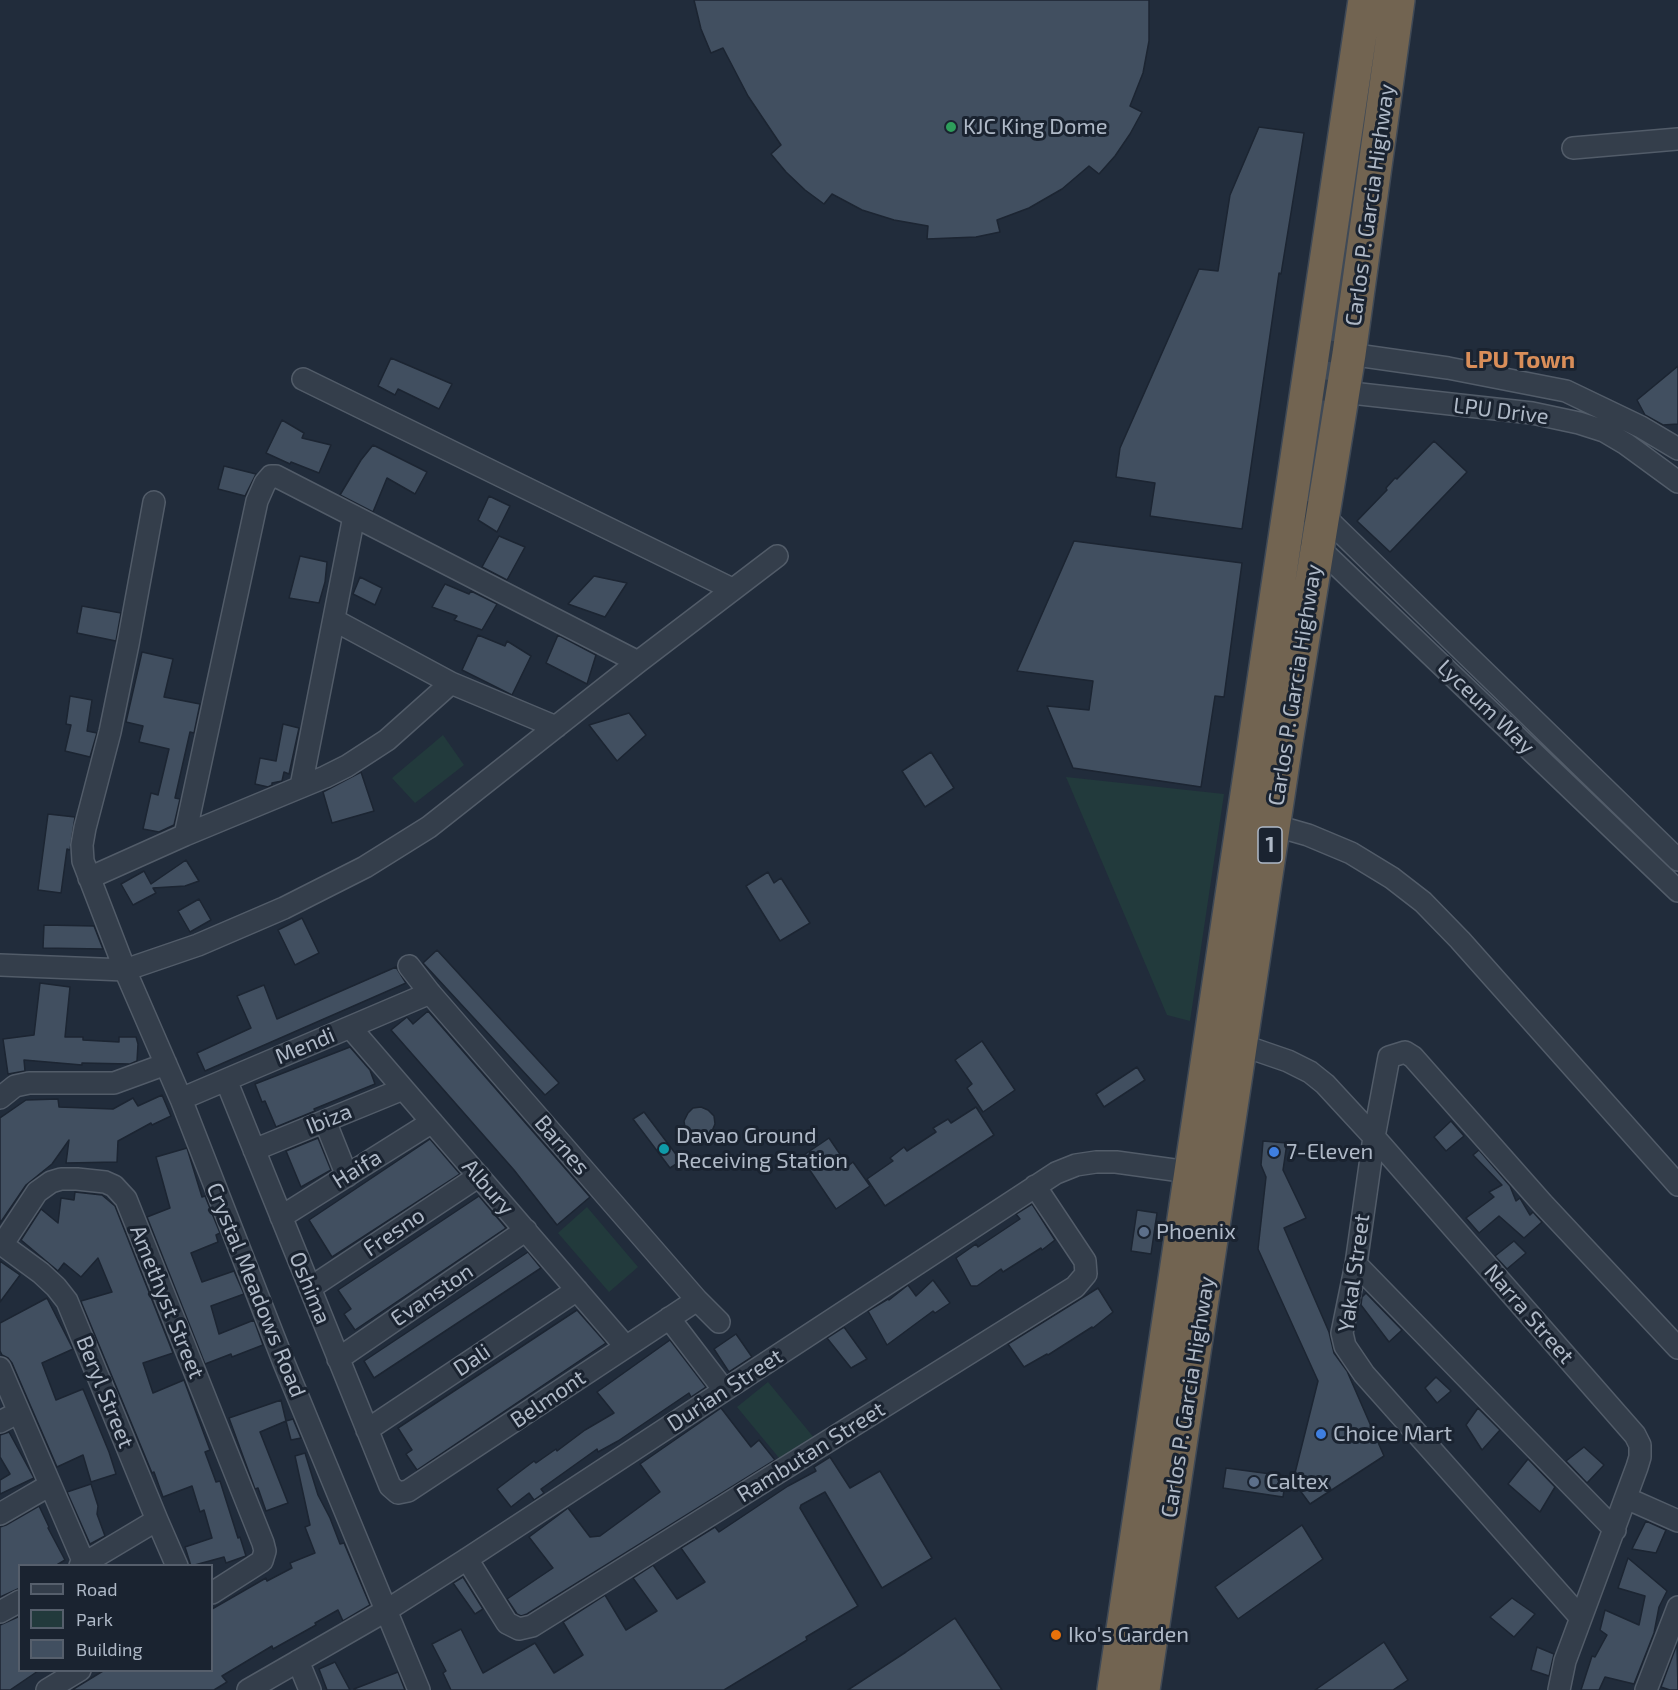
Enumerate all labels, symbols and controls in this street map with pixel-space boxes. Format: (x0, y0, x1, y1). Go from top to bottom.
street label: Carlos P. Garcia Highway (1340, 82, 1400, 328)
place label: KJC King Dome (963, 114, 1108, 140)
marker: KJC King Dome (944, 120, 958, 134)
district label: LPU Town (1465, 346, 1575, 374)
street label: LPU Drive (1452, 392, 1550, 430)
street label: Carlos P. Garcia Highway (1263, 562, 1327, 808)
street label: Lyceum Way (1432, 654, 1540, 760)
road number: 1 (1258, 827, 1282, 863)
street label: Mendi (271, 1022, 339, 1070)
street label: Ibiza (302, 1098, 356, 1140)
street label: Barnes (529, 1110, 595, 1180)
place label: Davao Ground Receiving Station (676, 1123, 848, 1174)
place label: 7-Eleven (1286, 1139, 1373, 1165)
marker: Davao Ground Receiving Station (657, 1142, 671, 1156)
street label: Haifa (328, 1144, 386, 1194)
marker: 7-Eleven (1267, 1145, 1281, 1159)
street label: Albury (456, 1154, 520, 1220)
street label: Crystal Meadows Road (201, 1179, 311, 1401)
street label: Fresno (358, 1202, 430, 1262)
street label: Yakal Street (1333, 1212, 1375, 1334)
place label: Phoenix (1156, 1219, 1236, 1245)
street label: Amethyst Street (124, 1221, 210, 1383)
marker: Phoenix (1137, 1225, 1151, 1239)
street label: Oshima (284, 1248, 336, 1328)
street label: Evanston (386, 1258, 478, 1332)
street label: Narra Street (1479, 1259, 1579, 1369)
street label: Carlos P. Garcia Highway (1156, 1274, 1220, 1520)
street label: Beryl Street (71, 1332, 139, 1452)
street label: Dali (449, 1338, 495, 1382)
street label: Durian Street (662, 1343, 788, 1437)
street label: Belmont (505, 1364, 591, 1434)
street label: Rambutan Street (732, 1396, 890, 1508)
place label: Choice Mart (1333, 1421, 1452, 1447)
marker: Choice Mart (1314, 1427, 1328, 1441)
place label: Caltex (1266, 1469, 1329, 1495)
marker: Caltex (1247, 1475, 1261, 1489)
legend (18, 1564, 213, 1672)
text: Road (76, 1578, 117, 1600)
text: Park (76, 1608, 113, 1630)
place label: Iko's Garden (1068, 1622, 1189, 1648)
marker: Iko's Garden (1049, 1628, 1063, 1642)
text: Building (76, 1638, 143, 1660)

